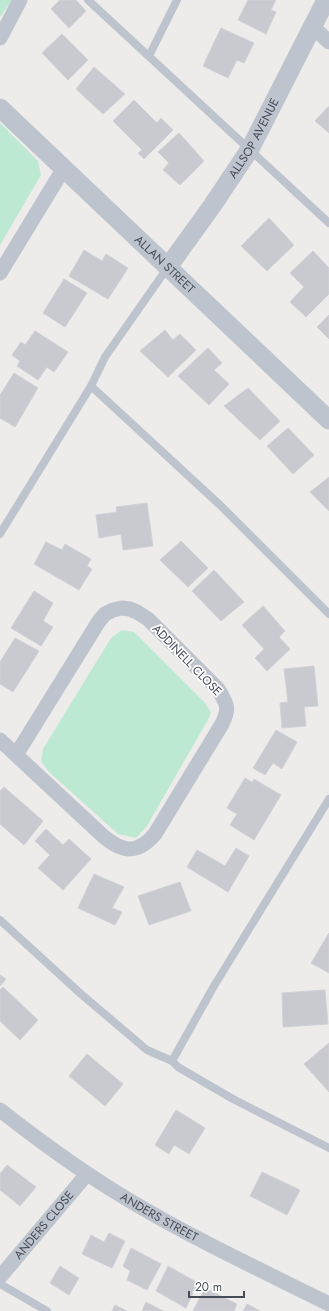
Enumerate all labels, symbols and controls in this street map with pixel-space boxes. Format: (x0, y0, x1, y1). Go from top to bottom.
street label: ALLSOP AVENUE (224, 95, 284, 182)
street label: ALLAN STREET (130, 231, 199, 298)
street label: ADDINELL CLOSE (148, 620, 226, 700)
street label: ANDERS CLOSE (10, 1187, 78, 1263)
street label: ANDERS STREET (117, 1188, 202, 1246)
scale bar (189, 1273, 244, 1299)
text: 20 m (195, 1278, 222, 1296)

